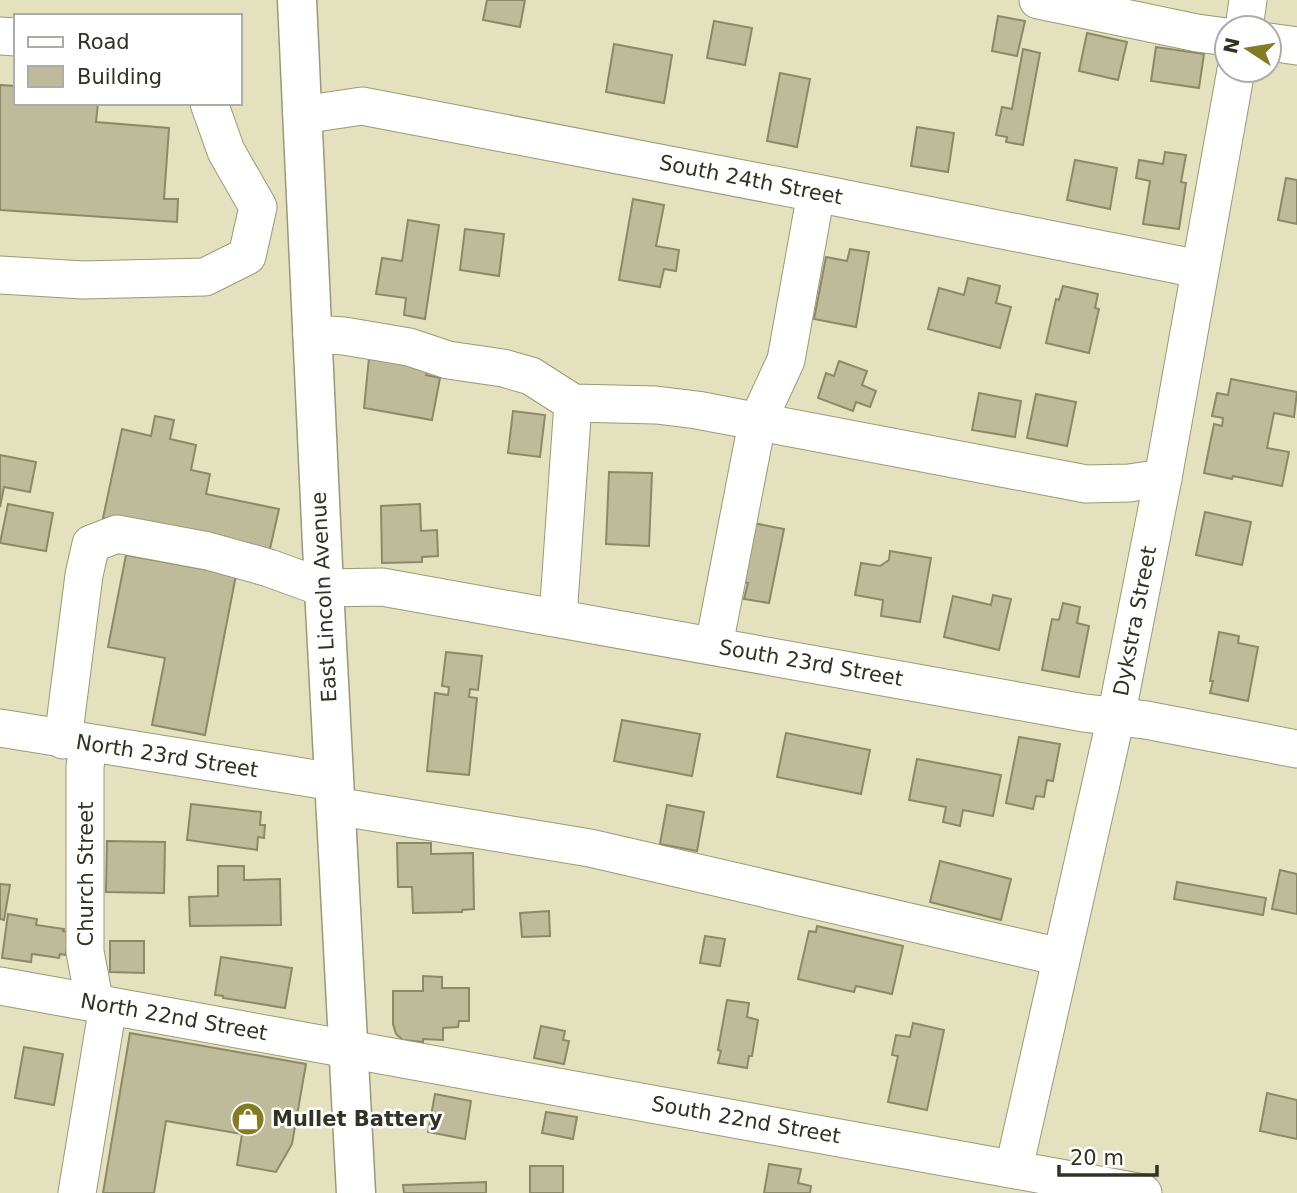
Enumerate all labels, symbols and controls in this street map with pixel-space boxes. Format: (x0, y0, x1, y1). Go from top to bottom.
legend (14, 14, 242, 105)
north arrow (1213, 14, 1283, 84)
text: Road (77, 30, 130, 54)
text: N (1219, 35, 1244, 56)
text: Building (77, 65, 162, 89)
street label: South 24th Street (657, 150, 845, 210)
street label: East Lincoln Avenue (306, 491, 342, 703)
street label: Dykstra Street (1109, 544, 1161, 698)
street label: South 23rd Street (717, 635, 905, 691)
street label: North 23rd Street (74, 730, 260, 782)
street label: Church Street (74, 802, 98, 946)
street label: North 22nd Street (79, 989, 269, 1045)
street label: South 22nd Street (650, 1092, 842, 1148)
shop icon: Mullet Battery (229, 1100, 267, 1138)
place label: Mullet Battery (272, 1107, 443, 1131)
scale bar (1059, 1134, 1157, 1178)
text: 20 m (1070, 1146, 1124, 1170)

